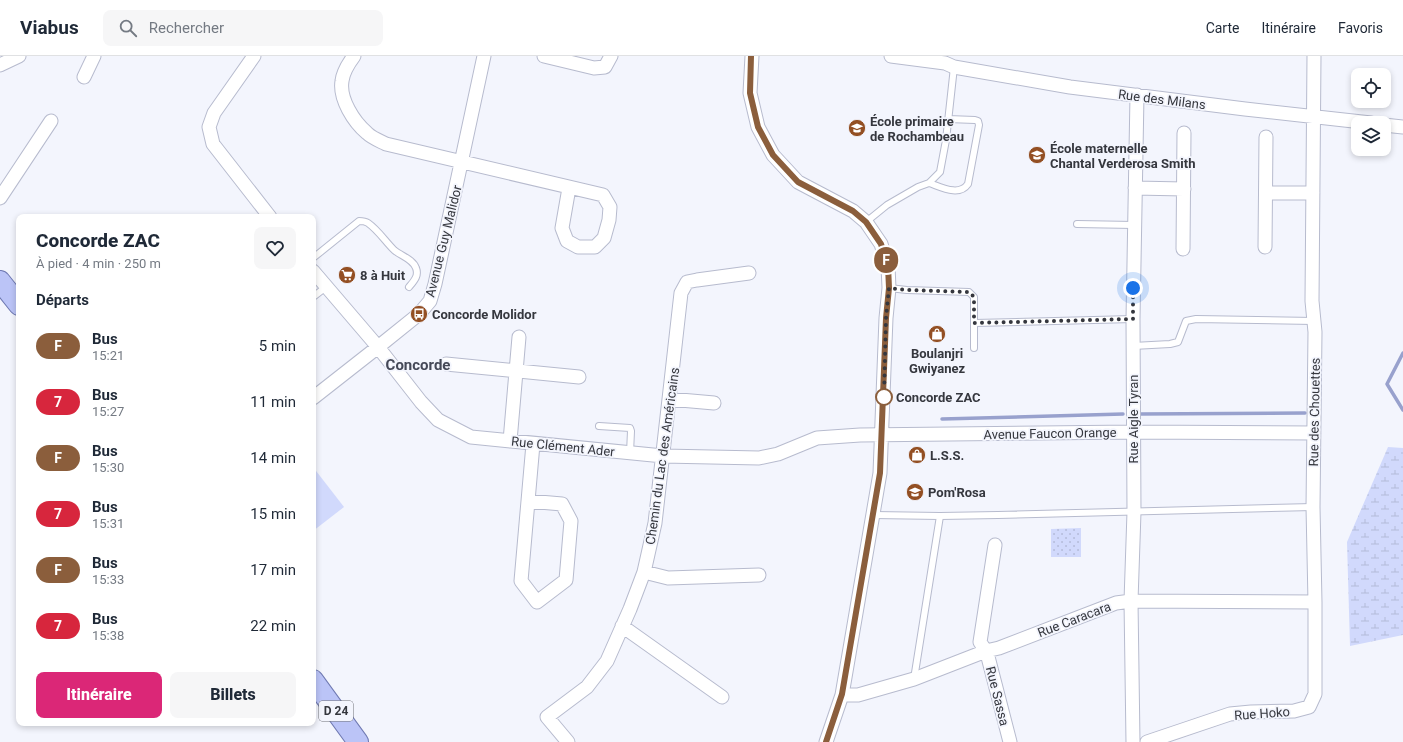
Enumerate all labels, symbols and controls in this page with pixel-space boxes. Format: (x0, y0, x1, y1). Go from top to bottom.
search box (103, 10, 383, 46)
text: Viabus (20, 16, 79, 39)
icon: search (117, 17, 139, 39)
text: Rechercher (149, 19, 224, 37)
text: Carte (1206, 20, 1239, 36)
text: Itinéraire (1261, 20, 1316, 36)
text: Favoris (1338, 20, 1383, 36)
map controls (1351, 68, 1391, 156)
button: locate (1351, 68, 1391, 108)
street label: Rue des Milans (1117, 87, 1207, 112)
place label: École primaire de Rochambeau (870, 114, 964, 144)
button: layers (1351, 116, 1391, 156)
school or university icon: École primaire de Rochambeau (847, 118, 867, 138)
place label: École maternelle Chantal Verderosa Smith (1050, 141, 1195, 171)
school or university icon: École maternelle Chantal Verderosa Smith (1027, 145, 1047, 165)
street label: Avenue Guy Malidor (422, 183, 465, 299)
button: heart (254, 227, 296, 269)
text: Concorde ZAC (36, 229, 160, 252)
line badge: F (873, 247, 899, 273)
text: F (882, 252, 890, 268)
text: À pied · 4 min · 250 m (36, 256, 161, 271)
supermarket icon: 8 à Huit (337, 265, 357, 285)
place label: 8 à Huit (360, 268, 406, 283)
your location (1123, 278, 1143, 298)
text: Départs (36, 291, 89, 309)
bus stop icon: Concorde Molidor (409, 304, 429, 324)
place label: Concorde Molidor (432, 307, 537, 322)
shop icon: Boulanjri Gwiyanez (927, 324, 947, 344)
text: Bus (92, 330, 118, 348)
text: 5 min (259, 337, 296, 355)
text: F (54, 338, 62, 354)
place label: Boulanjri Gwiyanez (909, 346, 965, 376)
text: 15:21 (92, 348, 124, 363)
district label: Concorde (386, 356, 450, 374)
street label: Rue des Chouettes (1306, 357, 1323, 466)
street label: Chemin du Lac des Américains (643, 366, 682, 546)
street label: Rue Aigle Tyran (1126, 374, 1141, 464)
text: Bus (92, 386, 118, 404)
marker: Concorde ZAC (875, 388, 893, 406)
place label: Concorde ZAC (896, 390, 981, 405)
text: 11 min (250, 393, 296, 411)
text: 7 (54, 394, 62, 410)
text: 15:27 (92, 404, 124, 419)
street label: Avenue Faucon Orange (983, 425, 1117, 442)
street label: Rue Clément Ader (511, 434, 616, 459)
text: Bus (92, 442, 118, 460)
shop icon: L.S.S. (907, 445, 927, 465)
place label: L.S.S. (930, 448, 964, 463)
text: 14 min (250, 449, 296, 467)
text: F (54, 450, 62, 466)
text: 15:30 (92, 460, 124, 475)
school or university icon: Pom'Rosa (905, 482, 925, 502)
place label: Pom'Rosa (928, 485, 986, 500)
text: Bus (92, 498, 118, 516)
text: 15 min (250, 505, 296, 523)
text: 7 (54, 506, 62, 522)
text: 15:31 (92, 516, 124, 531)
text: Bus (92, 554, 118, 572)
text: 17 min (250, 561, 296, 579)
text: F (54, 562, 62, 578)
text: 15:33 (92, 572, 124, 587)
street label: Rue Caracara (1035, 599, 1113, 640)
text: Bus (92, 610, 118, 628)
text: 22 min (250, 617, 296, 635)
text: 7 (54, 618, 62, 634)
text: 15:38 (92, 628, 124, 643)
street label: Rue Sassa (983, 665, 1012, 727)
button: Itinéraire (36, 672, 162, 718)
button: Billets (170, 672, 296, 718)
road number: D 24 (319, 701, 353, 721)
street label: Rue Hoko (1234, 704, 1290, 723)

